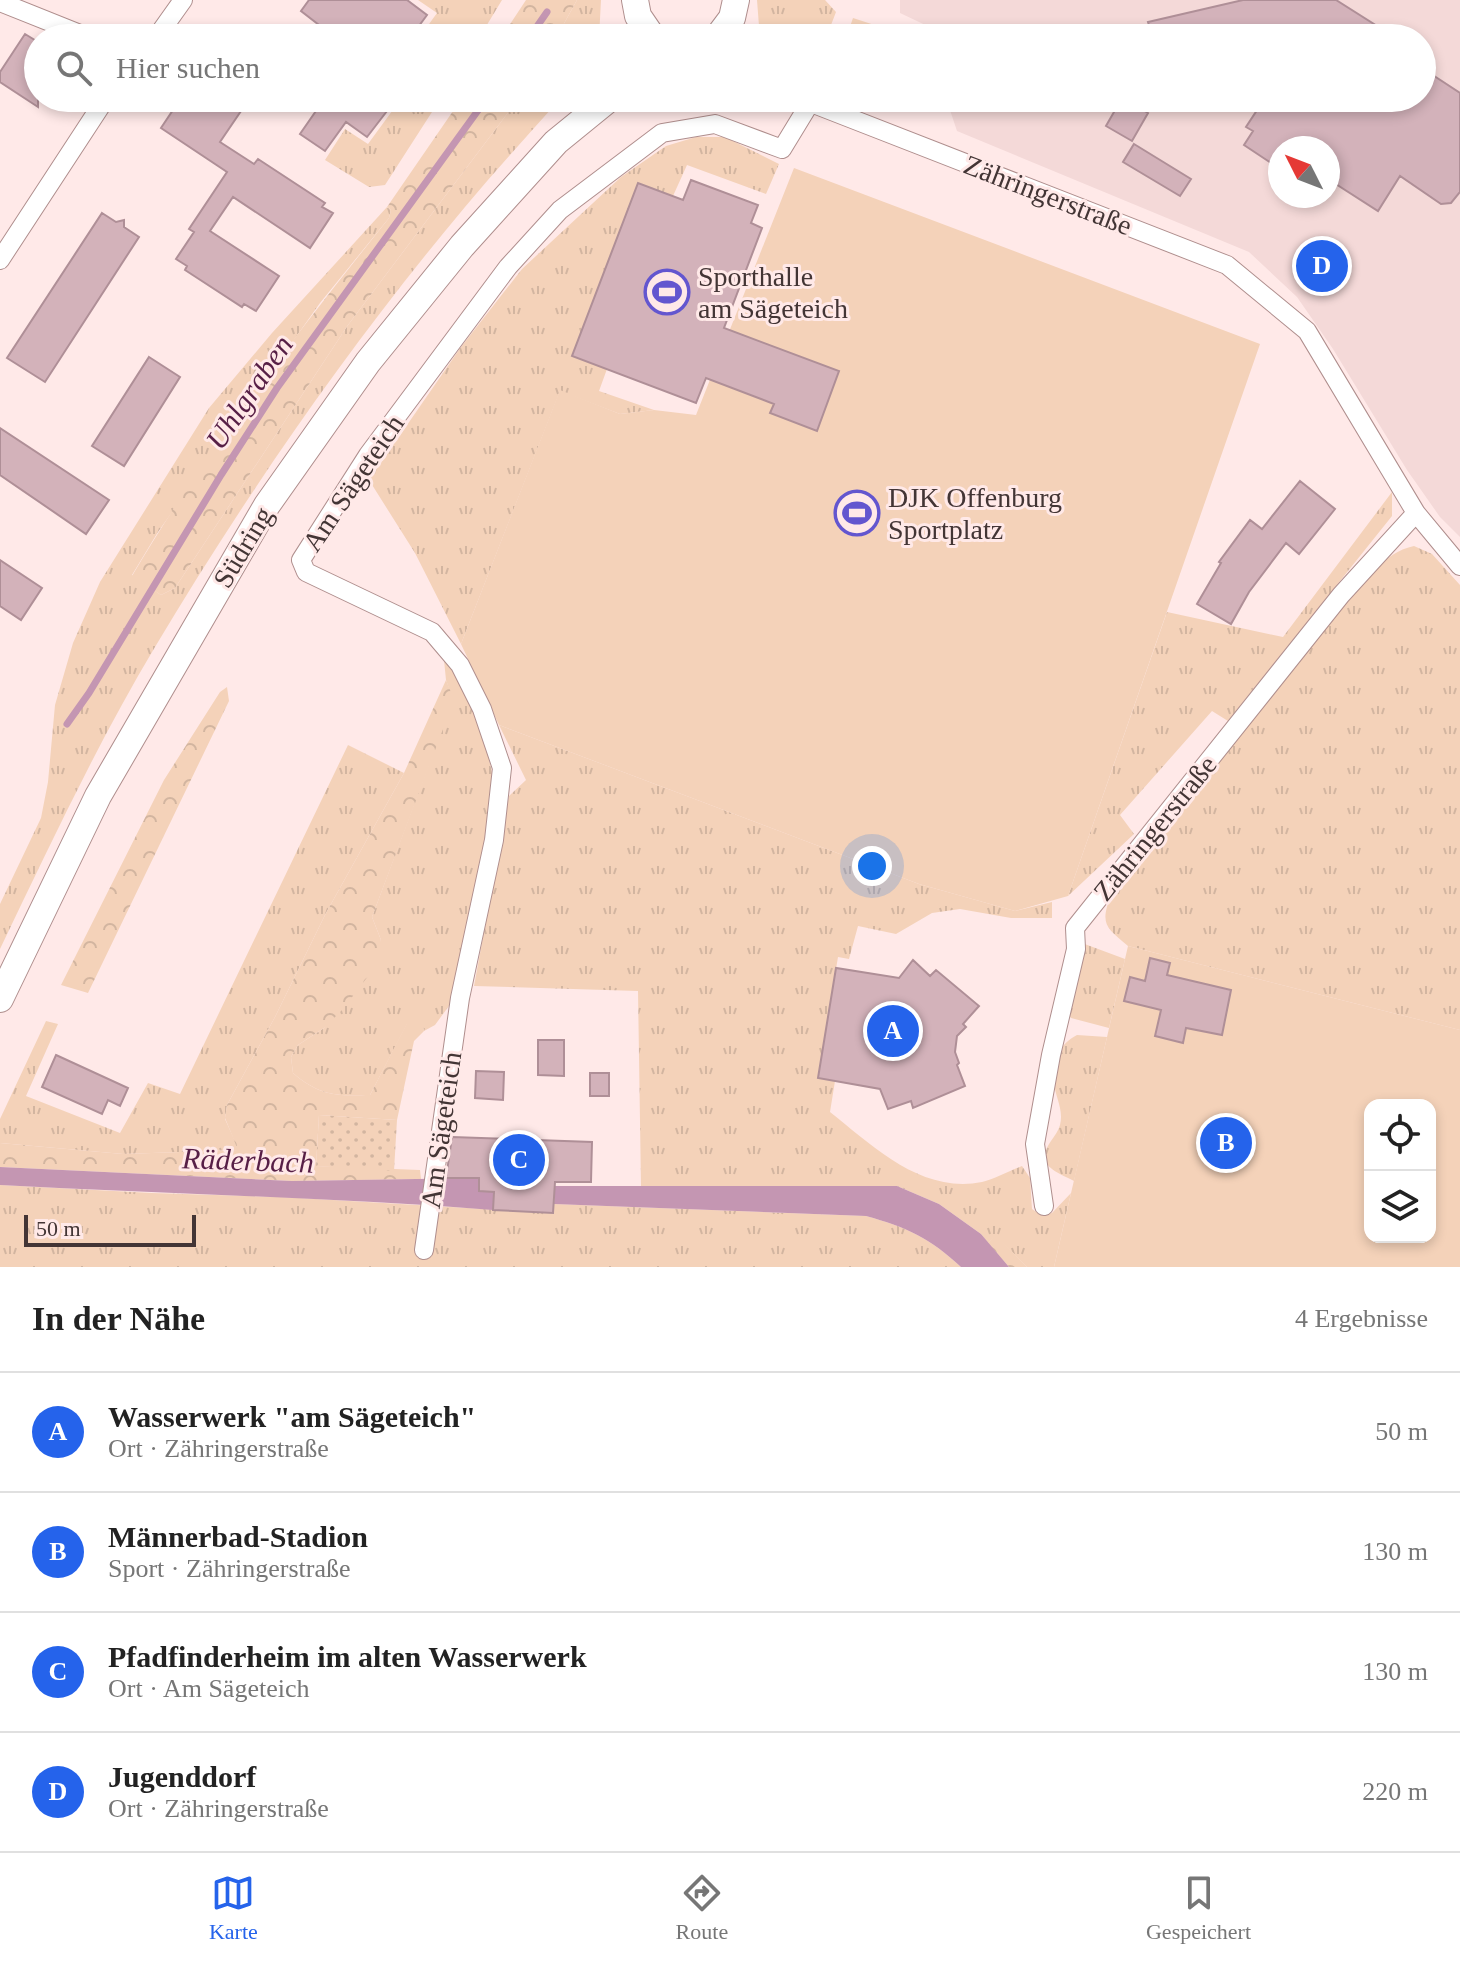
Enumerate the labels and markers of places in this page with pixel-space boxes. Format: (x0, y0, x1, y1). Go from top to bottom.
pin: D (1296, 236, 1348, 296)
place label: Sporthalle am Sägeteich (698, 261, 848, 324)
sports icon: Sporthalle am Sägeteich (643, 268, 691, 316)
place label: DJK Offenburg Sportplatz (888, 482, 1062, 545)
sports icon: DJK Offenburg Sportplatz (833, 489, 881, 537)
pin: A (867, 1001, 919, 1061)
pin: B (1200, 1113, 1252, 1173)
pin: C (493, 1130, 545, 1190)

